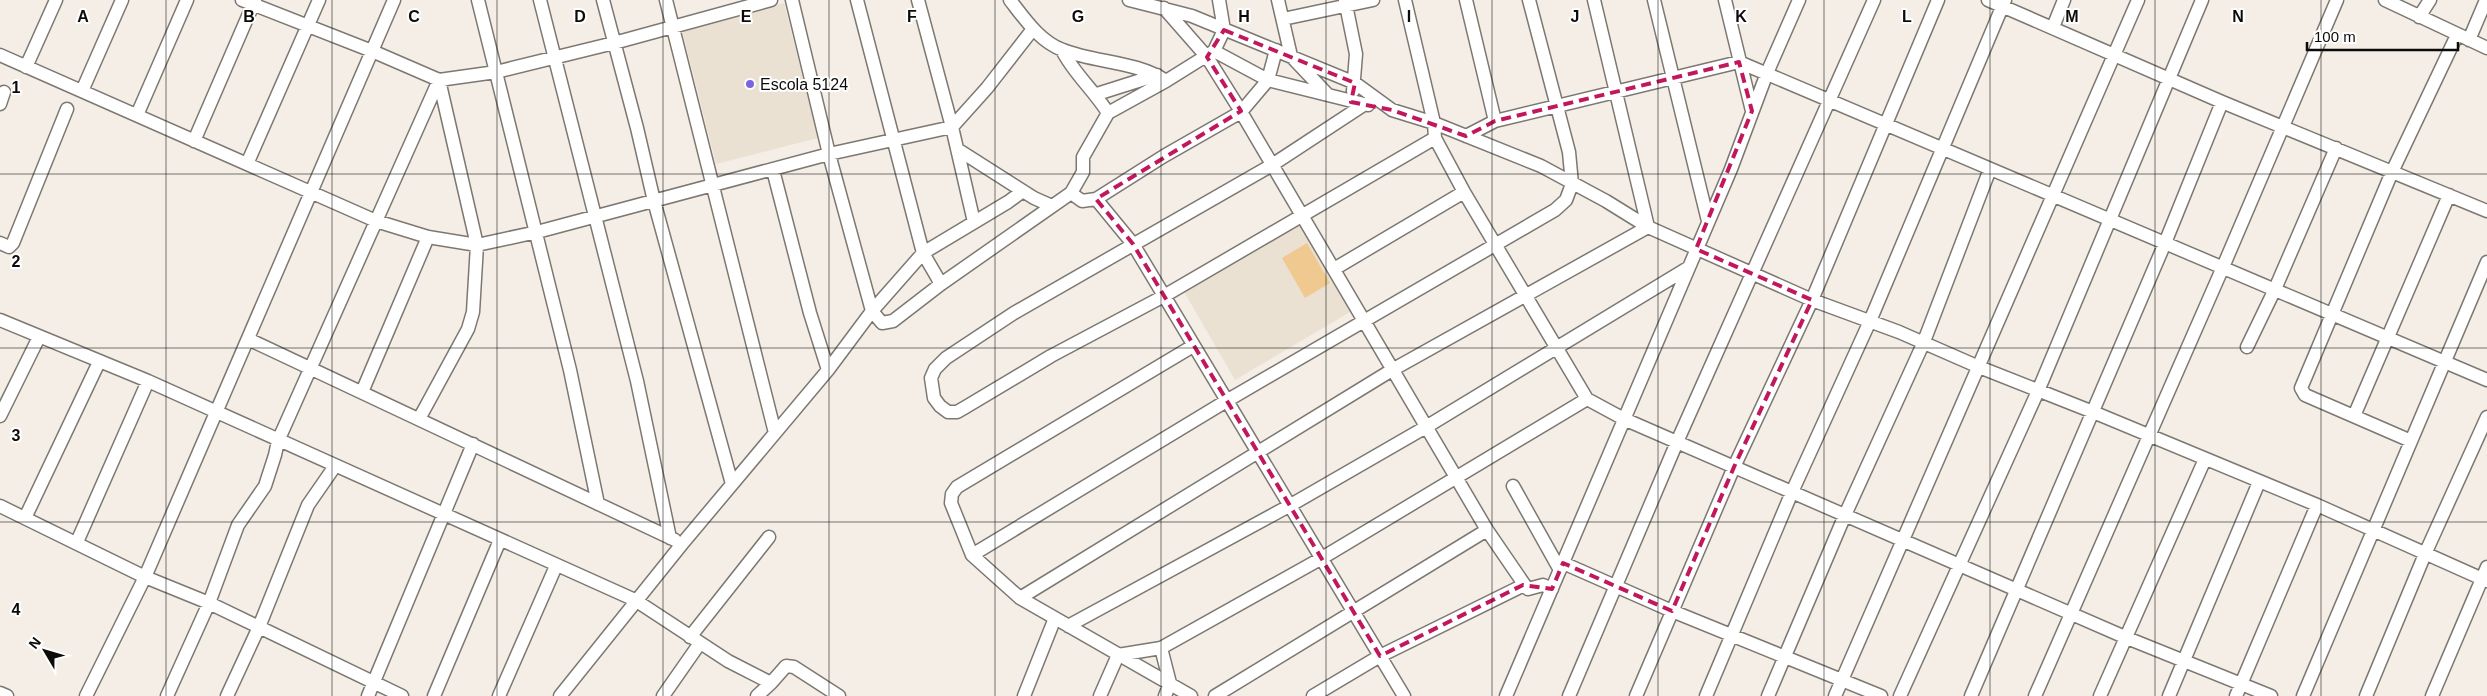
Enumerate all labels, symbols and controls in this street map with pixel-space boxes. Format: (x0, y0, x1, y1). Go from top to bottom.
text: A (77, 8, 89, 25)
text: B (243, 8, 255, 25)
text: C (408, 8, 420, 25)
text: D (574, 8, 586, 25)
text: E (741, 8, 752, 25)
text: F (907, 8, 917, 25)
text: G (1072, 8, 1084, 25)
text: H (1238, 8, 1250, 25)
text: I (1407, 8, 1411, 25)
text: J (1571, 8, 1579, 25)
text: K (1735, 8, 1747, 25)
text: L (1902, 8, 1912, 25)
text: M (2065, 8, 2079, 25)
text: N (2232, 8, 2244, 25)
scale bar (2307, 20, 2458, 52)
text: 100 m (2314, 28, 2356, 45)
place label: Escola 5124 (760, 76, 848, 93)
marker: Escola 5124 (744, 78, 756, 90)
text: 1 (12, 79, 21, 96)
text: 2 (12, 253, 21, 270)
text: 3 (12, 427, 21, 444)
text: 4 (12, 601, 21, 618)
north arrow (20, 626, 70, 676)
text: N (25, 634, 44, 652)

